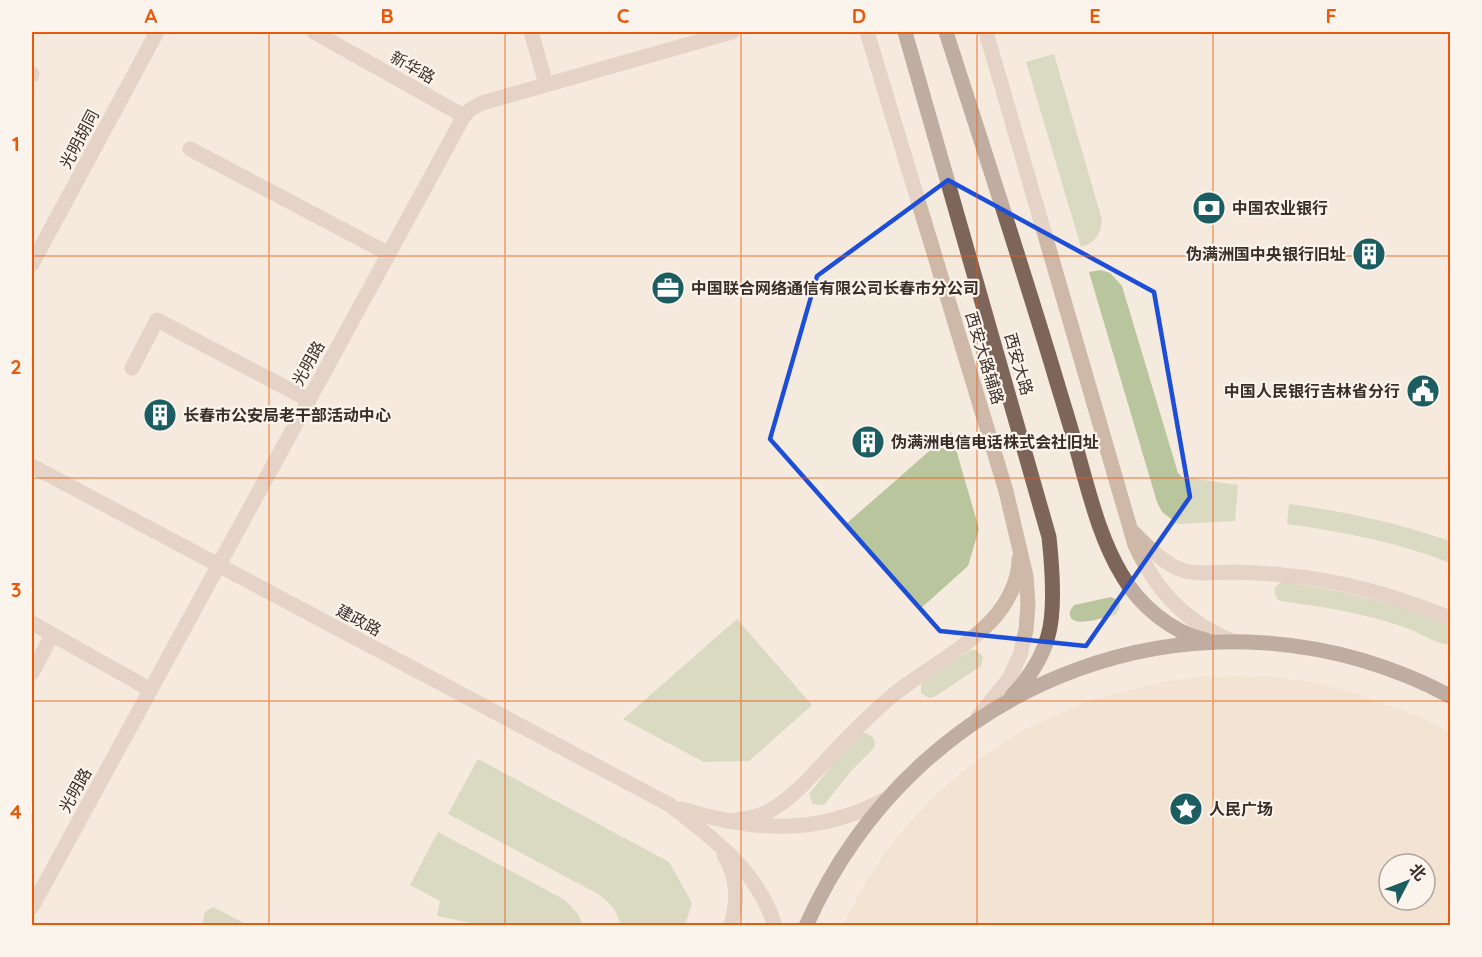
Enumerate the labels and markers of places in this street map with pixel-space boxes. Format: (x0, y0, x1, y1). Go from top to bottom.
bank icon: 中国农业银行 (1191, 190, 1227, 226)
place label: 中国农业银行 (1232, 198, 1328, 218)
building icon: 伪满洲国中央银行旧址 (1351, 236, 1387, 272)
place label: 伪满洲国中央银行旧址 (1186, 244, 1346, 264)
office icon: 中国联合网络通信有限公司长春市分公司 (650, 270, 686, 306)
place label: 中国联合网络通信有限公司长春市分公司 (691, 278, 979, 298)
public building icon: 中国人民银行吉林省分行 (1405, 373, 1441, 409)
place label: 中国人民银行吉林省分行 (1224, 381, 1400, 401)
building icon: 长春市公安局老干部活动中心 (142, 397, 178, 433)
place label: 长春市公安局老干部活动中心 (183, 405, 391, 425)
building icon: 伪满洲电信电话株式会社旧址 (850, 424, 886, 460)
place label: 伪满洲电信电话株式会社旧址 (891, 432, 1099, 452)
place icon: 人民广场 (1168, 791, 1204, 827)
place label: 人民广场 (1209, 799, 1273, 819)

